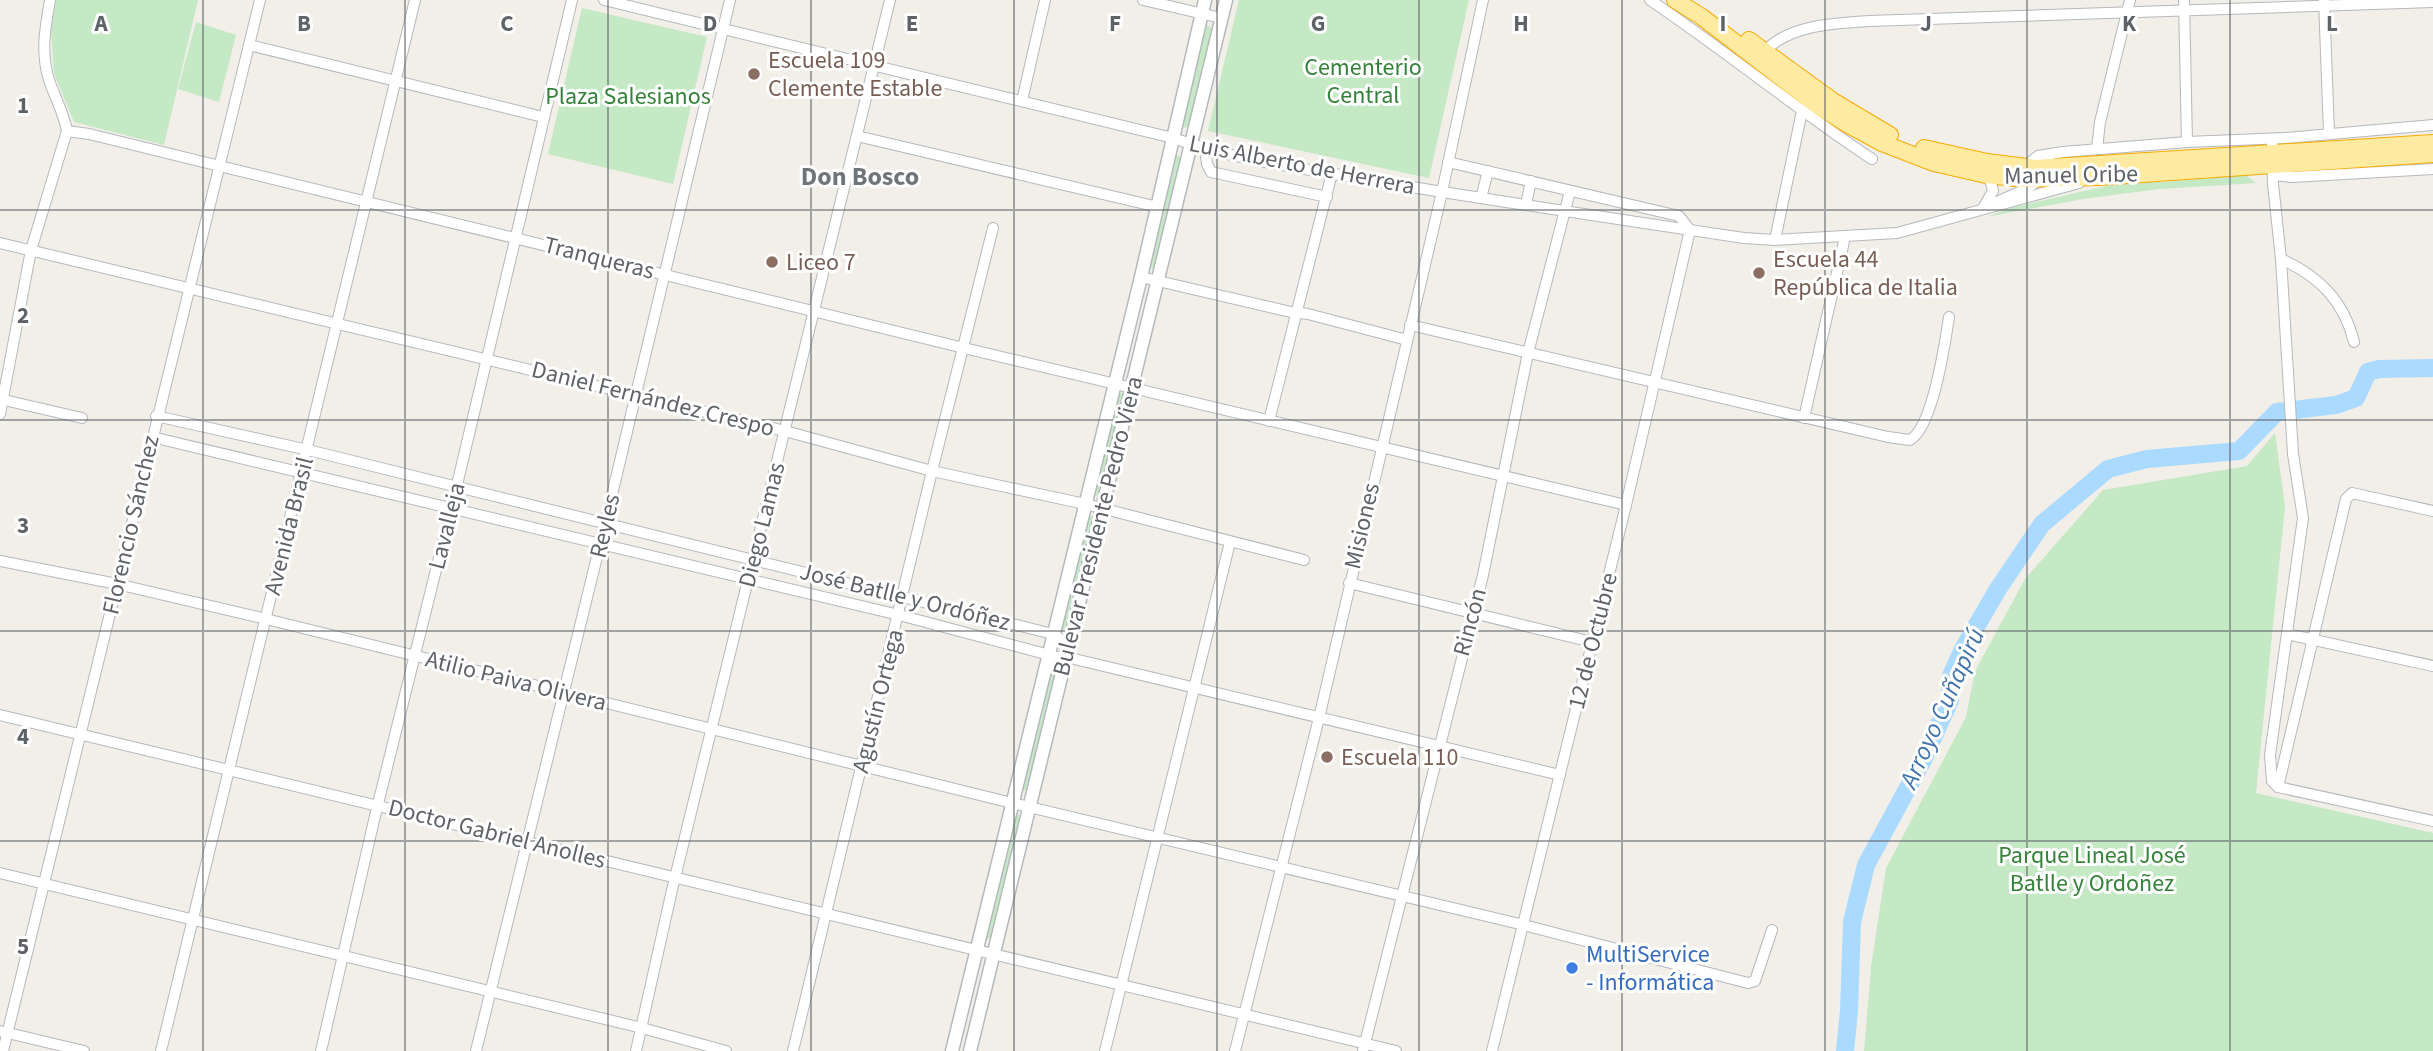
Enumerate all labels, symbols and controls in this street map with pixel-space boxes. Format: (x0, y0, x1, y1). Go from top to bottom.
text: A (93, 7, 108, 40)
text: B (297, 7, 311, 40)
text: C (500, 7, 514, 40)
text: D (703, 7, 717, 40)
text: E (906, 7, 918, 40)
text: F (1109, 7, 1121, 40)
text: G (1311, 7, 1325, 40)
text: H (1513, 7, 1529, 40)
text: I (1720, 7, 1726, 40)
text: J (1920, 7, 1932, 40)
text: K (2122, 7, 2137, 40)
text: L (2326, 7, 2338, 40)
place label: Escuela 109 Clemente Estable (768, 43, 942, 106)
park label: Cementerio Central (1304, 50, 1422, 113)
marker: Escuela 109 Clemente Estable (746, 66, 762, 82)
park label: Plaza Salesianos (545, 79, 711, 114)
text: 1 (17, 89, 29, 122)
street label: Luis Alberto de Herrera (1186, 126, 1418, 204)
street label: Manuel Oribe (2004, 156, 2138, 194)
district label: Don Bosco (801, 158, 919, 195)
street label: Tranqueras (540, 227, 658, 289)
place label: Escuela 44 República de Italia (1773, 242, 1958, 305)
place label: Liceo 7 (786, 245, 856, 280)
marker: Liceo 7 (764, 254, 780, 270)
marker: Escuela 44 República de Italia (1751, 265, 1767, 281)
text: 2 (17, 299, 29, 332)
street label: Daniel Fernández Crespo (528, 352, 778, 446)
street label: Bulevar Presidente Pedro Viera (1044, 372, 1152, 680)
street label: Florencio Sánchez (93, 432, 169, 618)
street label: Avenida Brasil (255, 453, 323, 599)
street label: Diego Lamas (730, 459, 794, 591)
street label: Lavalleja (419, 479, 475, 573)
street label: Misiones (1335, 479, 1389, 573)
street label: Reyles (581, 491, 629, 561)
text: 3 (17, 509, 29, 542)
street label: José Batlle y Ordóñez (796, 554, 1014, 640)
street label: 12 de Octubre (1559, 569, 1627, 713)
street label: Rincón (1444, 584, 1496, 660)
water label: Arroyo Cuñapirú (1889, 622, 1994, 796)
street label: Agustín Ortega (843, 625, 913, 777)
street label: Atilio Paiva Olivera (422, 642, 610, 720)
text: 4 (17, 720, 29, 753)
place label: Escuela 110 (1341, 740, 1458, 775)
marker: Escuela 110 (1319, 749, 1335, 765)
street label: Doctor Gabriel Anolles (385, 790, 609, 878)
park label: Parque Lineal José Batlle y Ordoñez (1998, 838, 2186, 901)
text: 5 (17, 930, 29, 963)
place label: MultiService - Informática (1586, 937, 1714, 1000)
marker: MultiService - Informática (1564, 960, 1580, 976)

